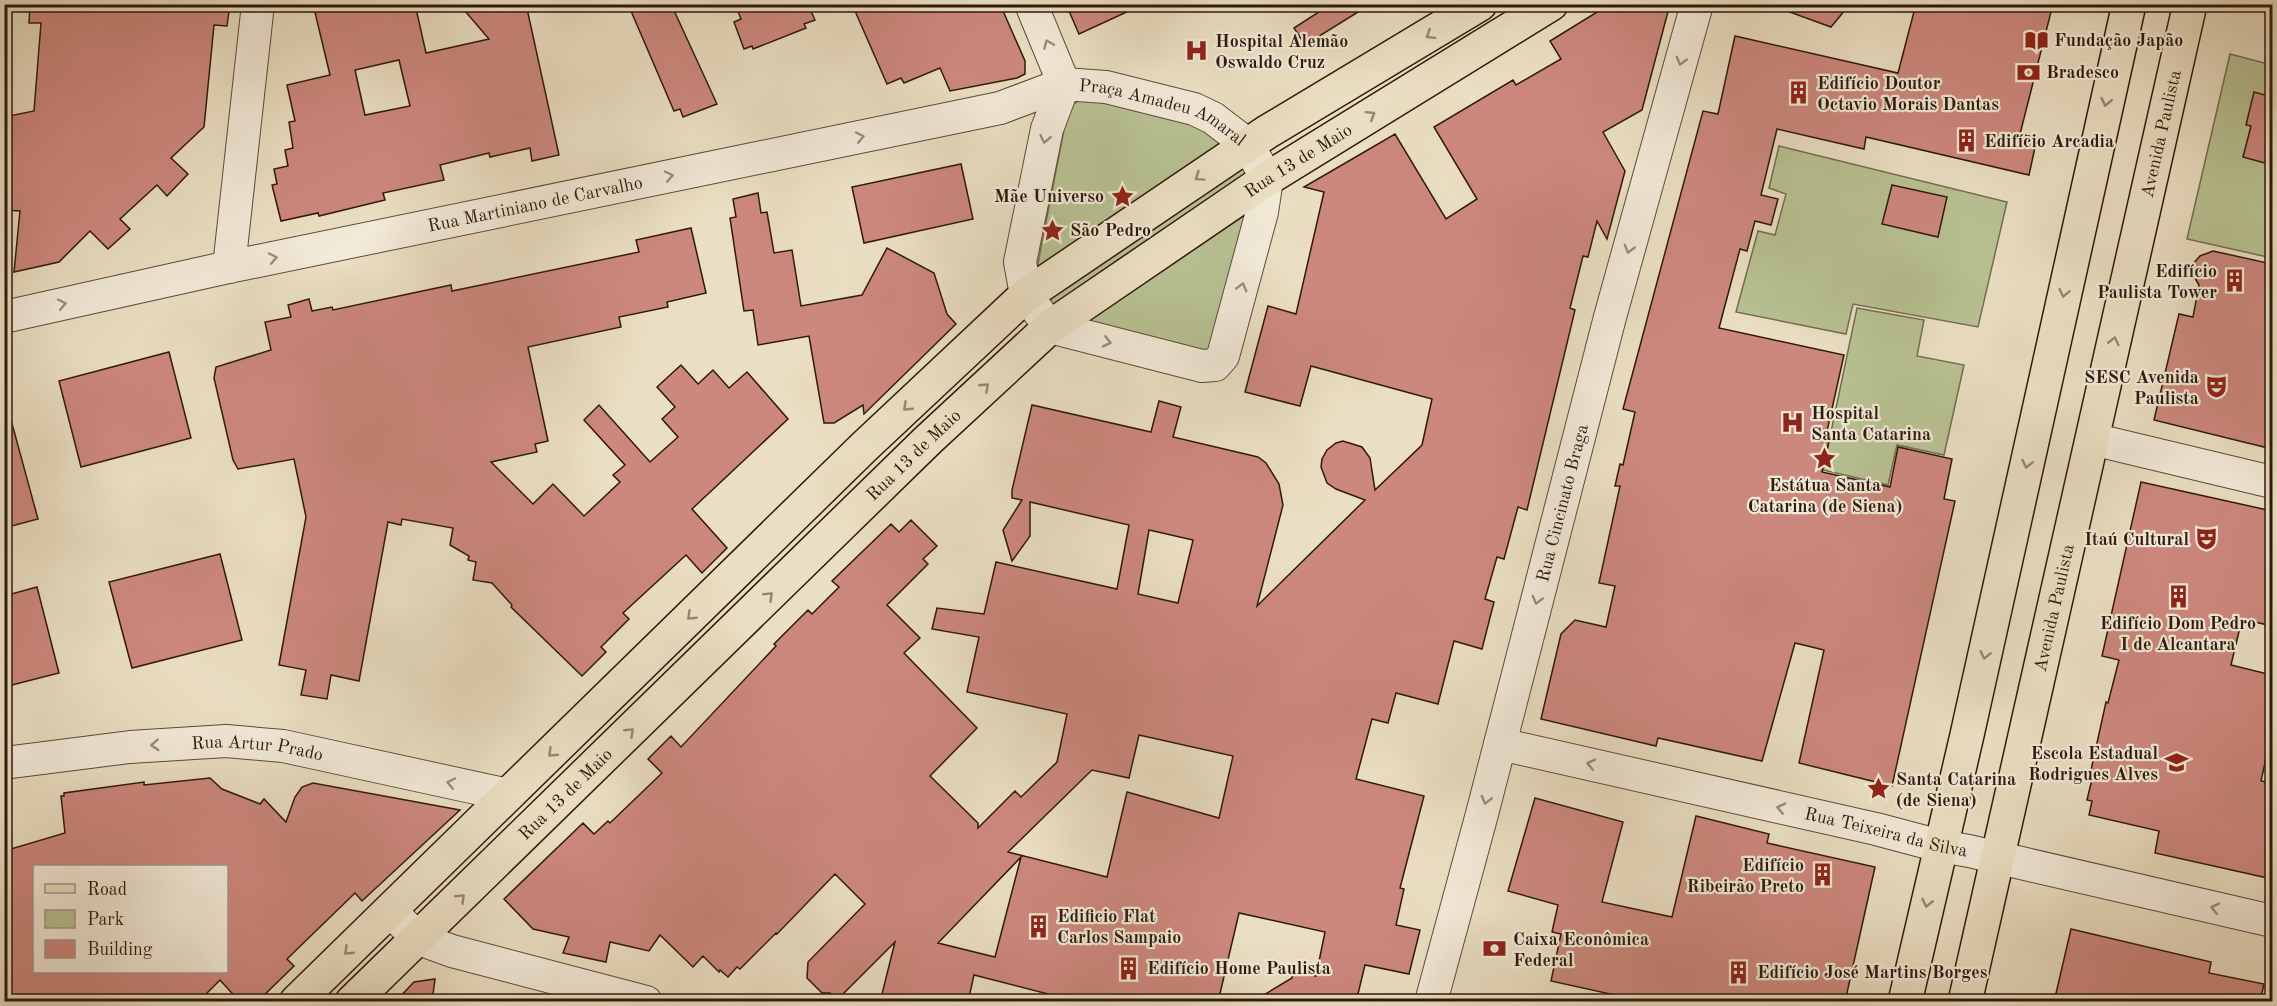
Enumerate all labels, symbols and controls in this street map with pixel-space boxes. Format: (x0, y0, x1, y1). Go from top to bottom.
library icon: Fundação Japão (2023, 27, 2049, 53)
one-way arrow (1426, 28, 1436, 40)
place label: Fundação Japão (2054, 32, 2183, 50)
place label: Hospital Alemão Oswaldo Cruz (1215, 33, 1348, 72)
hospital icon: Hospital Alemão Oswaldo Cruz (1184, 38, 1210, 64)
one-way arrow (1043, 39, 1055, 50)
one-way arrow (1676, 55, 1688, 66)
bank icon: Bradesco (2015, 59, 2041, 85)
place label: Bradesco (2046, 64, 2119, 82)
street label: Avenida Paulista (2139, 68, 2185, 200)
place label: Edifício Doutor Octavio Morais Dantas (1817, 75, 1999, 114)
street label: Praça Amadeu Amaral (1078, 77, 1249, 150)
building icon: Edifício Doutor Octavio Morais Dantas (1786, 80, 1812, 106)
one-way arrow (2101, 97, 2114, 107)
one-way arrow (1365, 111, 1375, 123)
street label: Rua 13 de Maio (1242, 121, 1356, 201)
building icon: Edifício Arcadia (1953, 128, 1979, 154)
one-way arrow (855, 131, 865, 144)
place label: Edifício Arcadia (1984, 133, 2114, 151)
one-way arrow (1039, 134, 1052, 144)
one-way arrow (1195, 170, 1205, 182)
one-way arrow (664, 171, 674, 184)
street label: Rua Martiniano de Carvalho (426, 174, 644, 236)
place icon: Mãe Universo (1109, 183, 1135, 209)
place label: Mãe Universo (994, 188, 1104, 206)
place icon: São Pedro (1039, 217, 1065, 243)
place label: São Pedro (1070, 222, 1151, 240)
one-way arrow (1624, 244, 1637, 254)
one-way arrow (267, 252, 277, 265)
place label: Edifício Paulista Tower (2097, 263, 2217, 302)
building icon: Edifício Paulista Tower (2222, 268, 2248, 294)
one-way arrow (1235, 282, 1247, 293)
one-way arrow (2059, 288, 2072, 298)
one-way arrow (56, 299, 66, 312)
one-way arrow (1102, 334, 1112, 347)
one-way arrow (2107, 336, 2120, 346)
place label: SESC Avenida Paulista (2084, 369, 2199, 408)
theatre icon: SESC Avenida Paulista (2204, 374, 2230, 400)
one-way arrow (979, 383, 989, 394)
one-way arrow (903, 400, 914, 411)
place label: Hospital Santa Catarina (1811, 405, 1931, 444)
street label: Rua 13 de Maio (864, 406, 965, 505)
hospital icon: Hospital Santa Catarina (1780, 410, 1806, 436)
street label: Rua Cincinato Braga (1534, 422, 1592, 584)
place icon: Estátua Santa Catarina (de Siena) (1812, 446, 1838, 472)
one-way arrow (2021, 459, 2034, 469)
place label: Estátua Santa Catarina (de Siena) (1748, 477, 1902, 516)
theatre icon: Itaú Cultural (2194, 526, 2220, 552)
place label: Itaú Cultural (2084, 531, 2189, 549)
street label: Avenida Paulista (2032, 542, 2078, 674)
building icon: Edifício Dom Pedro I de Alcantara (2165, 584, 2191, 610)
one-way arrow (762, 592, 773, 603)
one-way arrow (1531, 595, 1544, 605)
one-way arrow (688, 609, 699, 620)
place label: Edifício Dom Pedro I de Alcantara (2100, 615, 2256, 654)
one-way arrow (1979, 649, 1992, 659)
one-way arrow (624, 728, 634, 739)
street label: Rua Artur Prado (191, 733, 325, 765)
one-way arrow (151, 739, 160, 752)
street label: Rua 13 de Maio (516, 745, 616, 844)
one-way arrow (548, 745, 559, 756)
place label: Escola Estadual Rodrigues Alves (2028, 745, 2158, 784)
school or university icon: Escola Estadual Rodrigues Alves (2163, 750, 2189, 776)
one-way arrow (1586, 758, 1596, 771)
place label: Santa Catarina (de Siena) (1896, 771, 2016, 810)
place icon: Santa Catarina (de Siena) (1865, 776, 1891, 802)
one-way arrow (446, 777, 456, 790)
one-way arrow (1480, 795, 1493, 805)
one-way arrow (1776, 802, 1786, 815)
street label: Rua Teixeira da Silva (1803, 805, 1969, 861)
place label: Edifício Ribeirão Preto (1687, 857, 1804, 896)
building icon: Edifício Ribeirão Preto (1809, 862, 1835, 888)
legend (33, 865, 228, 973)
text: Road (87, 881, 127, 899)
one-way arrow (453, 894, 464, 905)
one-way arrow (1922, 898, 1935, 908)
one-way arrow (2211, 902, 2221, 915)
place label: Edificio Flat Carlos Sampaio (1057, 908, 1181, 947)
text: Park (87, 911, 124, 929)
building icon: Edificio Flat Carlos Sampaio (1026, 913, 1052, 939)
place label: Caixa Econômica Federal (1513, 931, 1649, 970)
bank icon: Caixa Econômica Federal (1482, 936, 1508, 962)
text: Building (87, 941, 153, 959)
one-way arrow (344, 944, 355, 955)
building icon: Edifício Home Paulista (1116, 955, 1142, 981)
building icon: Edifício José Martins Borges (1726, 959, 1752, 985)
place label: Edifício Home Paulista (1147, 960, 1331, 978)
place label: Edifício José Martins Borges (1757, 964, 1988, 982)

